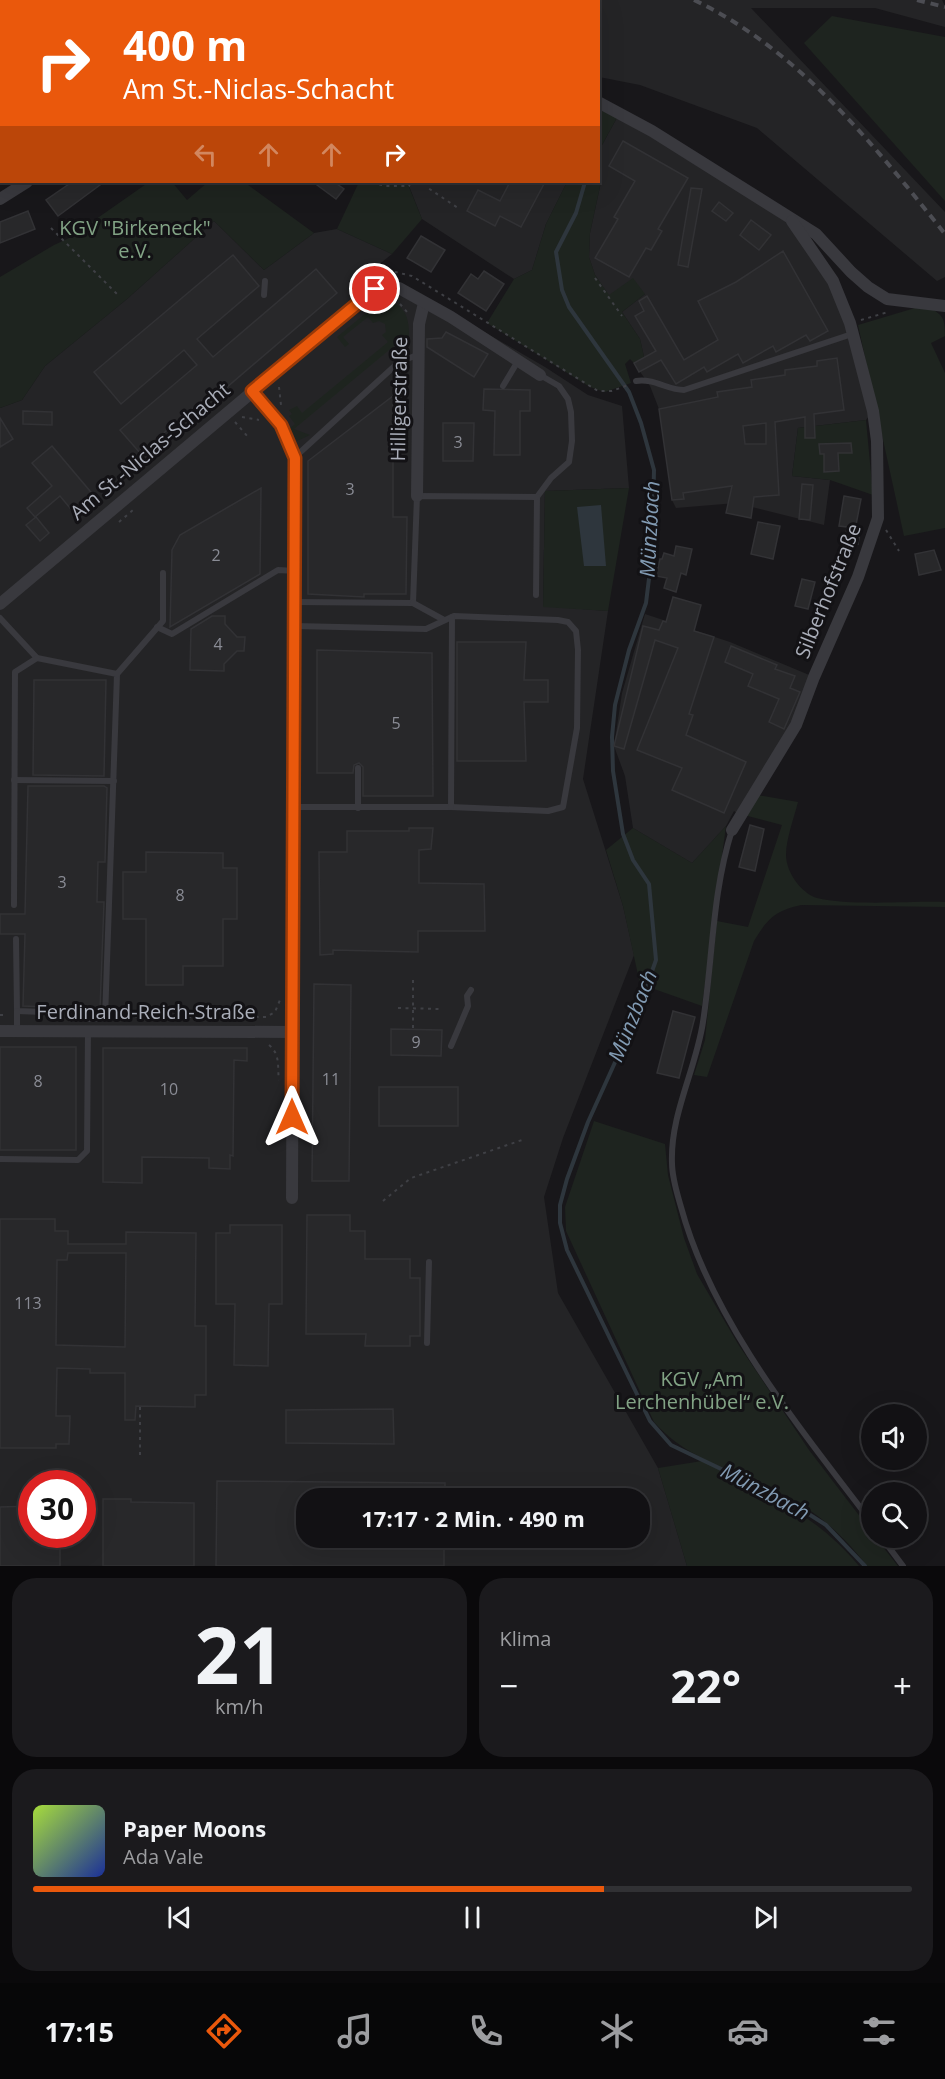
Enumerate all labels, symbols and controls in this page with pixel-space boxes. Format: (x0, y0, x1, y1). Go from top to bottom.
text: 400 m (123, 16, 247, 73)
icon: right (24, 24, 102, 102)
text: Am St.-Niclas-Schacht (123, 70, 394, 107)
icon: left (189, 138, 222, 171)
icon: ahead (252, 138, 285, 171)
icon: ahead (315, 138, 348, 171)
icon: right (378, 138, 411, 171)
park label: KGV "Birkeneck" e.V. (59, 214, 211, 264)
pin (349, 263, 400, 314)
icon: arrive (358, 272, 391, 305)
street label: Hilligerstraße (384, 336, 413, 462)
street label: Am St.-Niclas-Schacht (64, 376, 235, 526)
house number: 3 (453, 431, 463, 453)
house number: 3 (345, 478, 355, 500)
water label: Münzbach (632, 480, 666, 578)
street label: Silberhofstraße (788, 519, 867, 662)
house number: 2 (211, 544, 221, 566)
house number: 4 (213, 633, 223, 655)
house number: 5 (391, 712, 401, 734)
house number: 3 (57, 871, 67, 893)
house number: 8 (175, 884, 185, 906)
water label: Münzbach (601, 966, 663, 1066)
street label: Ferdinand-Reich-Straße (36, 998, 256, 1025)
house number: 9 (411, 1031, 421, 1053)
house number: 11 (322, 1068, 340, 1090)
house number: 8 (33, 1070, 43, 1092)
house number: 10 (160, 1078, 178, 1100)
position arrow (260, 1085, 324, 1149)
house number: 113 (14, 1292, 42, 1314)
park label: KGV „Am Lerchenhübel“ e.V. (615, 1365, 789, 1415)
map controls (861, 1404, 927, 1548)
button: sound (861, 1404, 927, 1470)
water label: Münzbach (716, 1456, 815, 1526)
speed limit sign: 30 (18, 1470, 96, 1548)
button: search (861, 1482, 927, 1548)
text: 17:17 · 2 Min. · 490 m (361, 1503, 585, 1533)
text: 21 (195, 1601, 284, 1707)
text: Klima (500, 1625, 551, 1652)
text: 22° (670, 1655, 741, 1716)
text: − (500, 1663, 518, 1708)
text: + (893, 1663, 912, 1708)
text: km/h (215, 1693, 264, 1720)
text: Paper Moons (123, 1813, 266, 1843)
text: Ada Vale (123, 1843, 204, 1870)
icon: previous (163, 1901, 196, 1934)
icon: pause (456, 1901, 489, 1934)
icon: next (749, 1901, 782, 1934)
icon: directions (203, 2010, 245, 2052)
icon: music (334, 2010, 376, 2052)
icon: phone (465, 2010, 507, 2052)
icon: climate (596, 2010, 638, 2052)
icon: car (727, 2010, 769, 2052)
icon: filters (858, 2010, 900, 2052)
text: 17:15 (45, 2013, 114, 2050)

